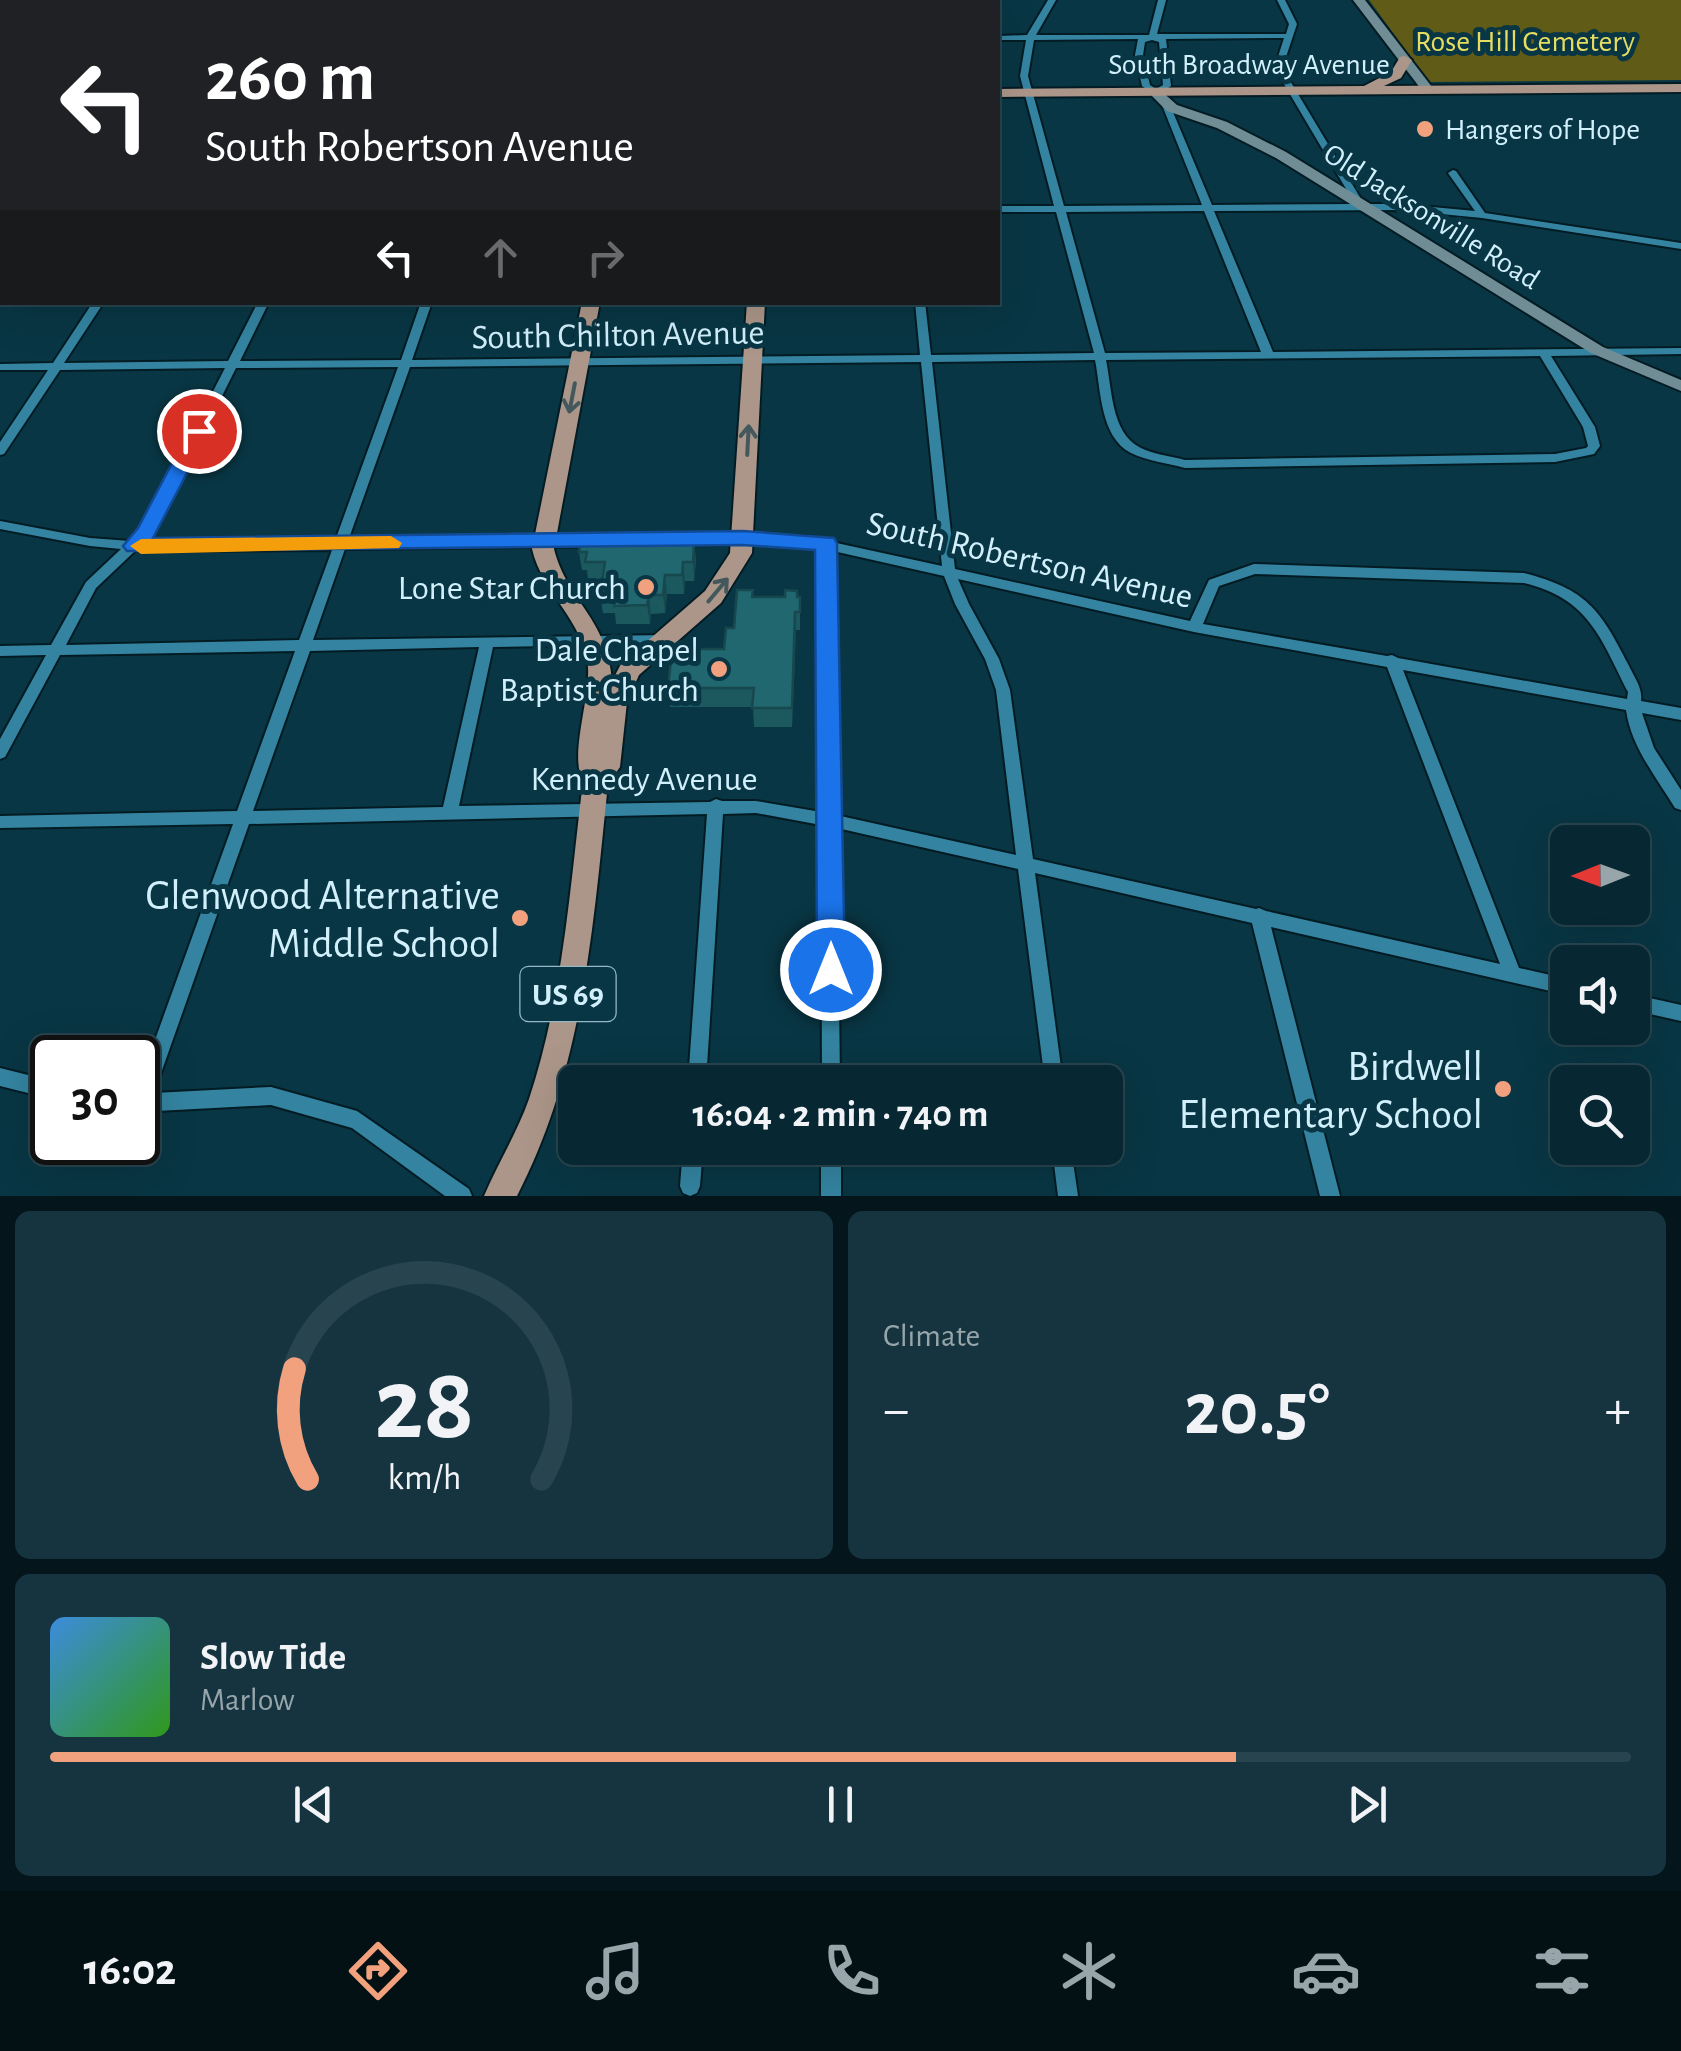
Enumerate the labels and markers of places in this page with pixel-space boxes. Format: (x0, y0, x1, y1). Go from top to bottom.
place label: Hangers of Hope (1445, 115, 1640, 145)
marker: Hangers of Hope (1414, 118, 1436, 140)
pin (157, 389, 242, 474)
place label: Lone Star Church (398, 571, 626, 606)
marker: Lone Star Church (635, 576, 657, 598)
place label: Dale Chapel Baptist Church (500, 633, 699, 708)
marker: Dale Chapel Baptist Church (708, 658, 730, 680)
place label: Glenwood Alternative Middle School (145, 875, 500, 965)
marker: Glenwood Alternative Middle School (509, 907, 531, 929)
place label: Birdwell Elementary School (1178, 1046, 1483, 1136)
marker: Birdwell Elementary School (1492, 1078, 1514, 1100)

